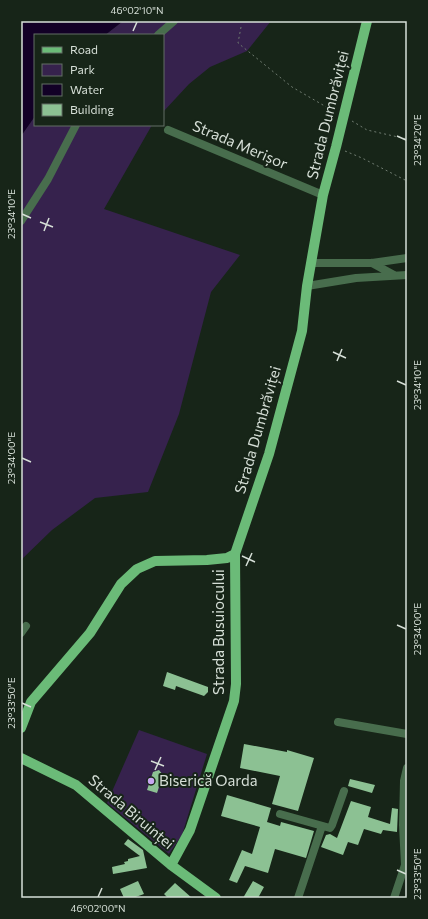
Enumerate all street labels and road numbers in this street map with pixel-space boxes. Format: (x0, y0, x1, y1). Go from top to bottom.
street label: Strada Dumbrăviței (302, 49, 354, 181)
street label: Strada Merișor (189, 116, 291, 174)
street label: Strada Dumbrăviței (230, 364, 286, 496)
street label: Strada Busuiocului (209, 569, 227, 695)
street label: Strada Biruinței (84, 770, 178, 854)

